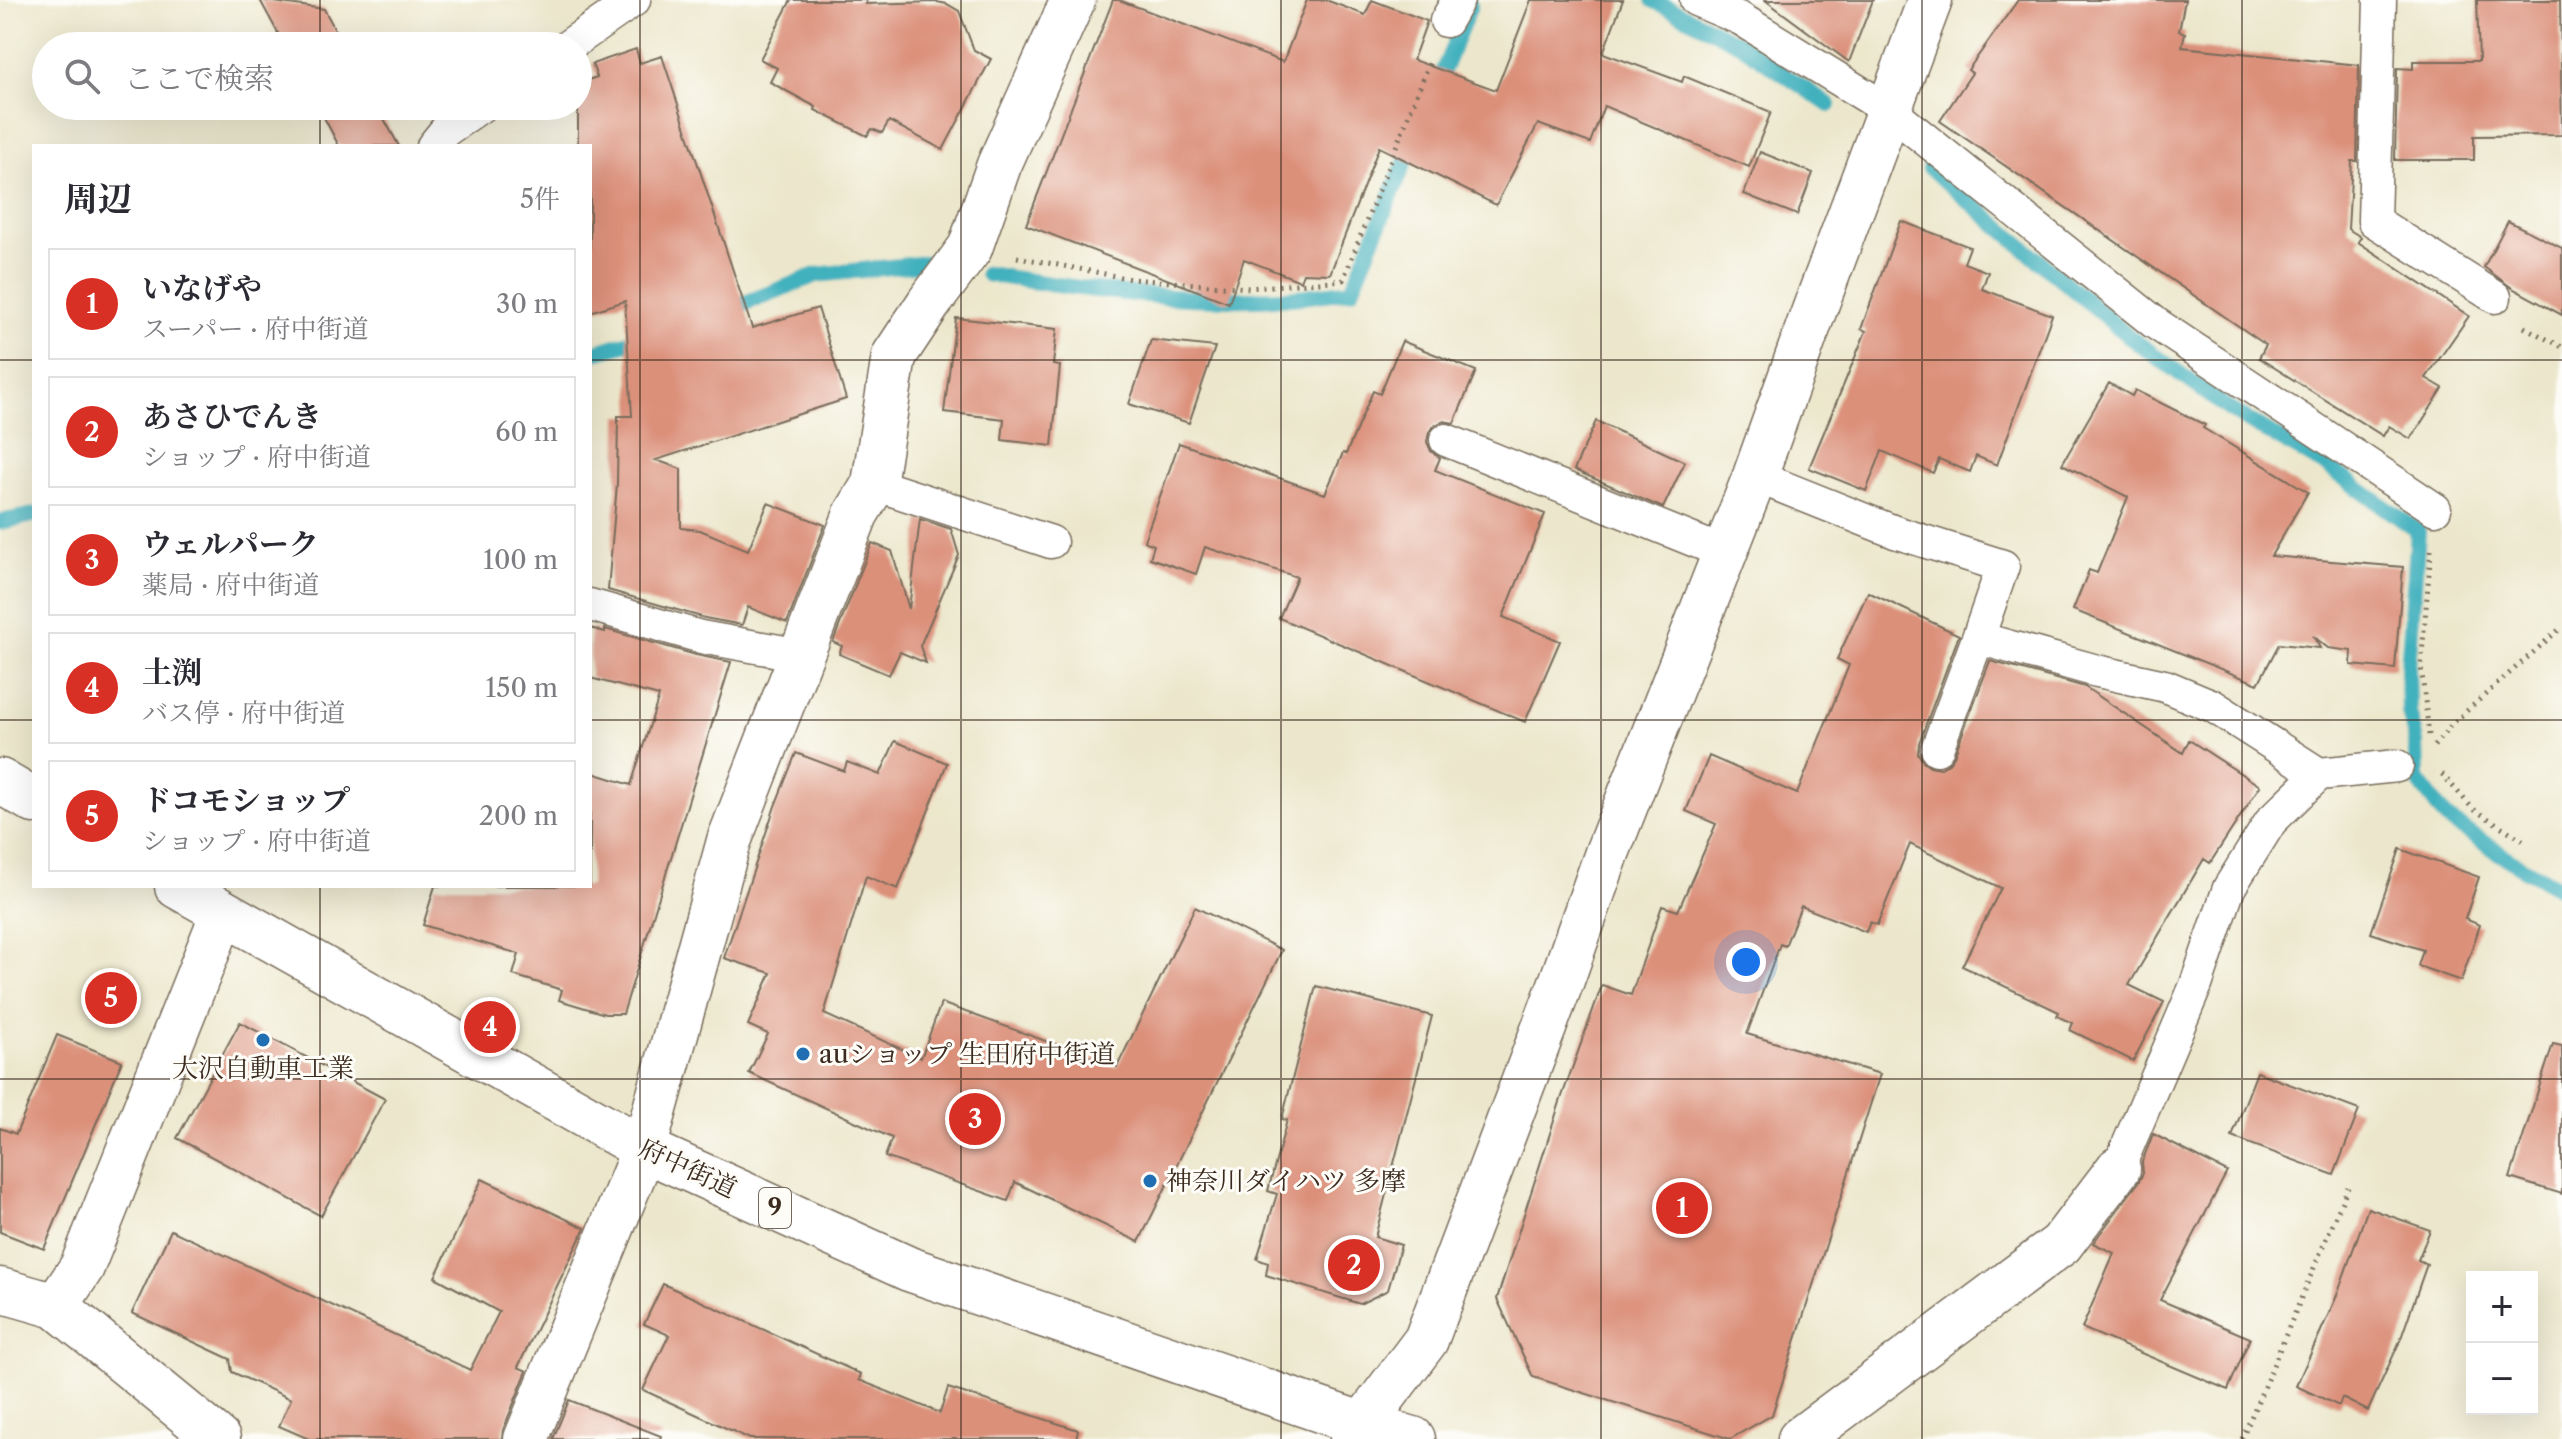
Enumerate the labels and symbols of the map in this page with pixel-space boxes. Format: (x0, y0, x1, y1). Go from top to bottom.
your location (1726, 942, 1766, 982)
pin: 5 (85, 968, 137, 1028)
pin: 4 (464, 997, 516, 1057)
marker: 大沢自動車工業 (254, 1031, 272, 1049)
place label: auショップ 生田府中街道 (819, 1038, 1115, 1070)
marker: auショップ 生田府中街道 (794, 1045, 812, 1063)
place label: 大沢自動車工業 (172, 1052, 354, 1084)
pin: 3 (949, 1089, 1001, 1149)
street label: 府中街道 (634, 1132, 742, 1204)
place label: 神奈川ダイハツ 多摩 (1166, 1165, 1406, 1197)
marker: 神奈川ダイハツ 多摩 (1141, 1172, 1159, 1190)
pin: 1 (1656, 1178, 1708, 1238)
road number: 9 (759, 1188, 791, 1228)
pin: 2 (1328, 1235, 1380, 1295)

